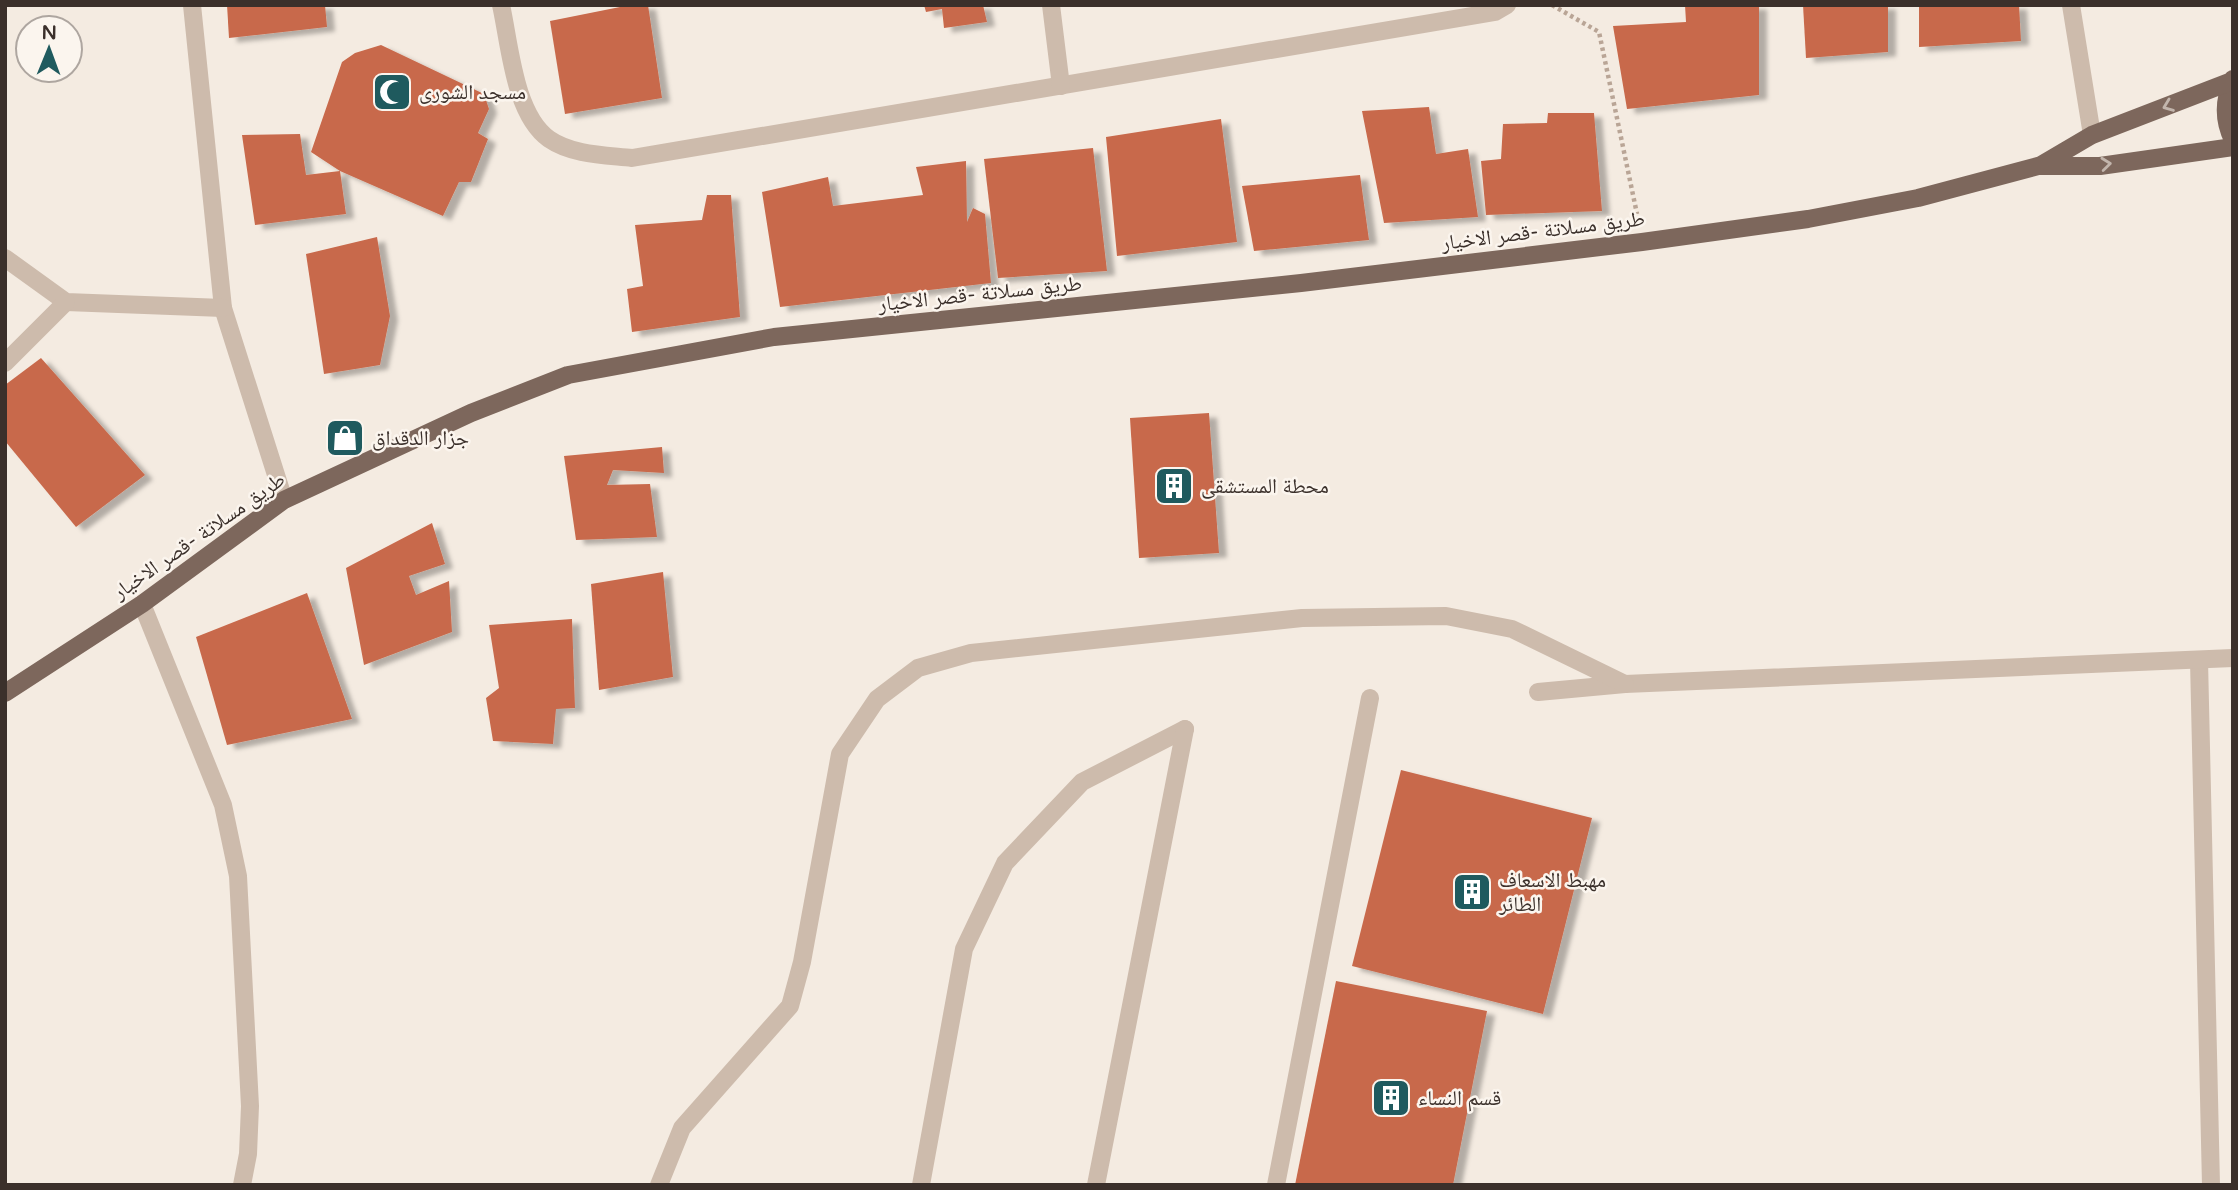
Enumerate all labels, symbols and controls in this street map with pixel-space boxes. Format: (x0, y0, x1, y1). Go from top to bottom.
north arrow (14, 14, 84, 84)
text: N (41, 22, 57, 44)
mosque icon: مسجد الشورى (371, 71, 413, 113)
place label: مسجد الشورى (419, 80, 526, 105)
one-way arrow (2162, 97, 2174, 111)
one-way arrow (2101, 157, 2112, 172)
street label: طريق مسلاتة -قصر الاخيار (1439, 206, 1646, 256)
street label: طريق مسلاتة -قصر الاخيار (876, 271, 1083, 317)
shop icon: جزار الدقداق (324, 417, 366, 459)
place label: جزار الدقداق (372, 426, 469, 451)
building icon: محطة المستشقى (1153, 465, 1195, 507)
street label: طريق مسلاتة -قصر الاخيار (107, 467, 290, 606)
place label: محطة المستشقى (1201, 474, 1329, 499)
place label: مهبط الاسعاف الطائر (1498, 868, 1606, 917)
building icon: مهبط الاسعاف الطائر (1451, 871, 1493, 913)
building icon: قسم النساء (1370, 1077, 1412, 1119)
place label: قسم النساء (1418, 1086, 1501, 1112)

